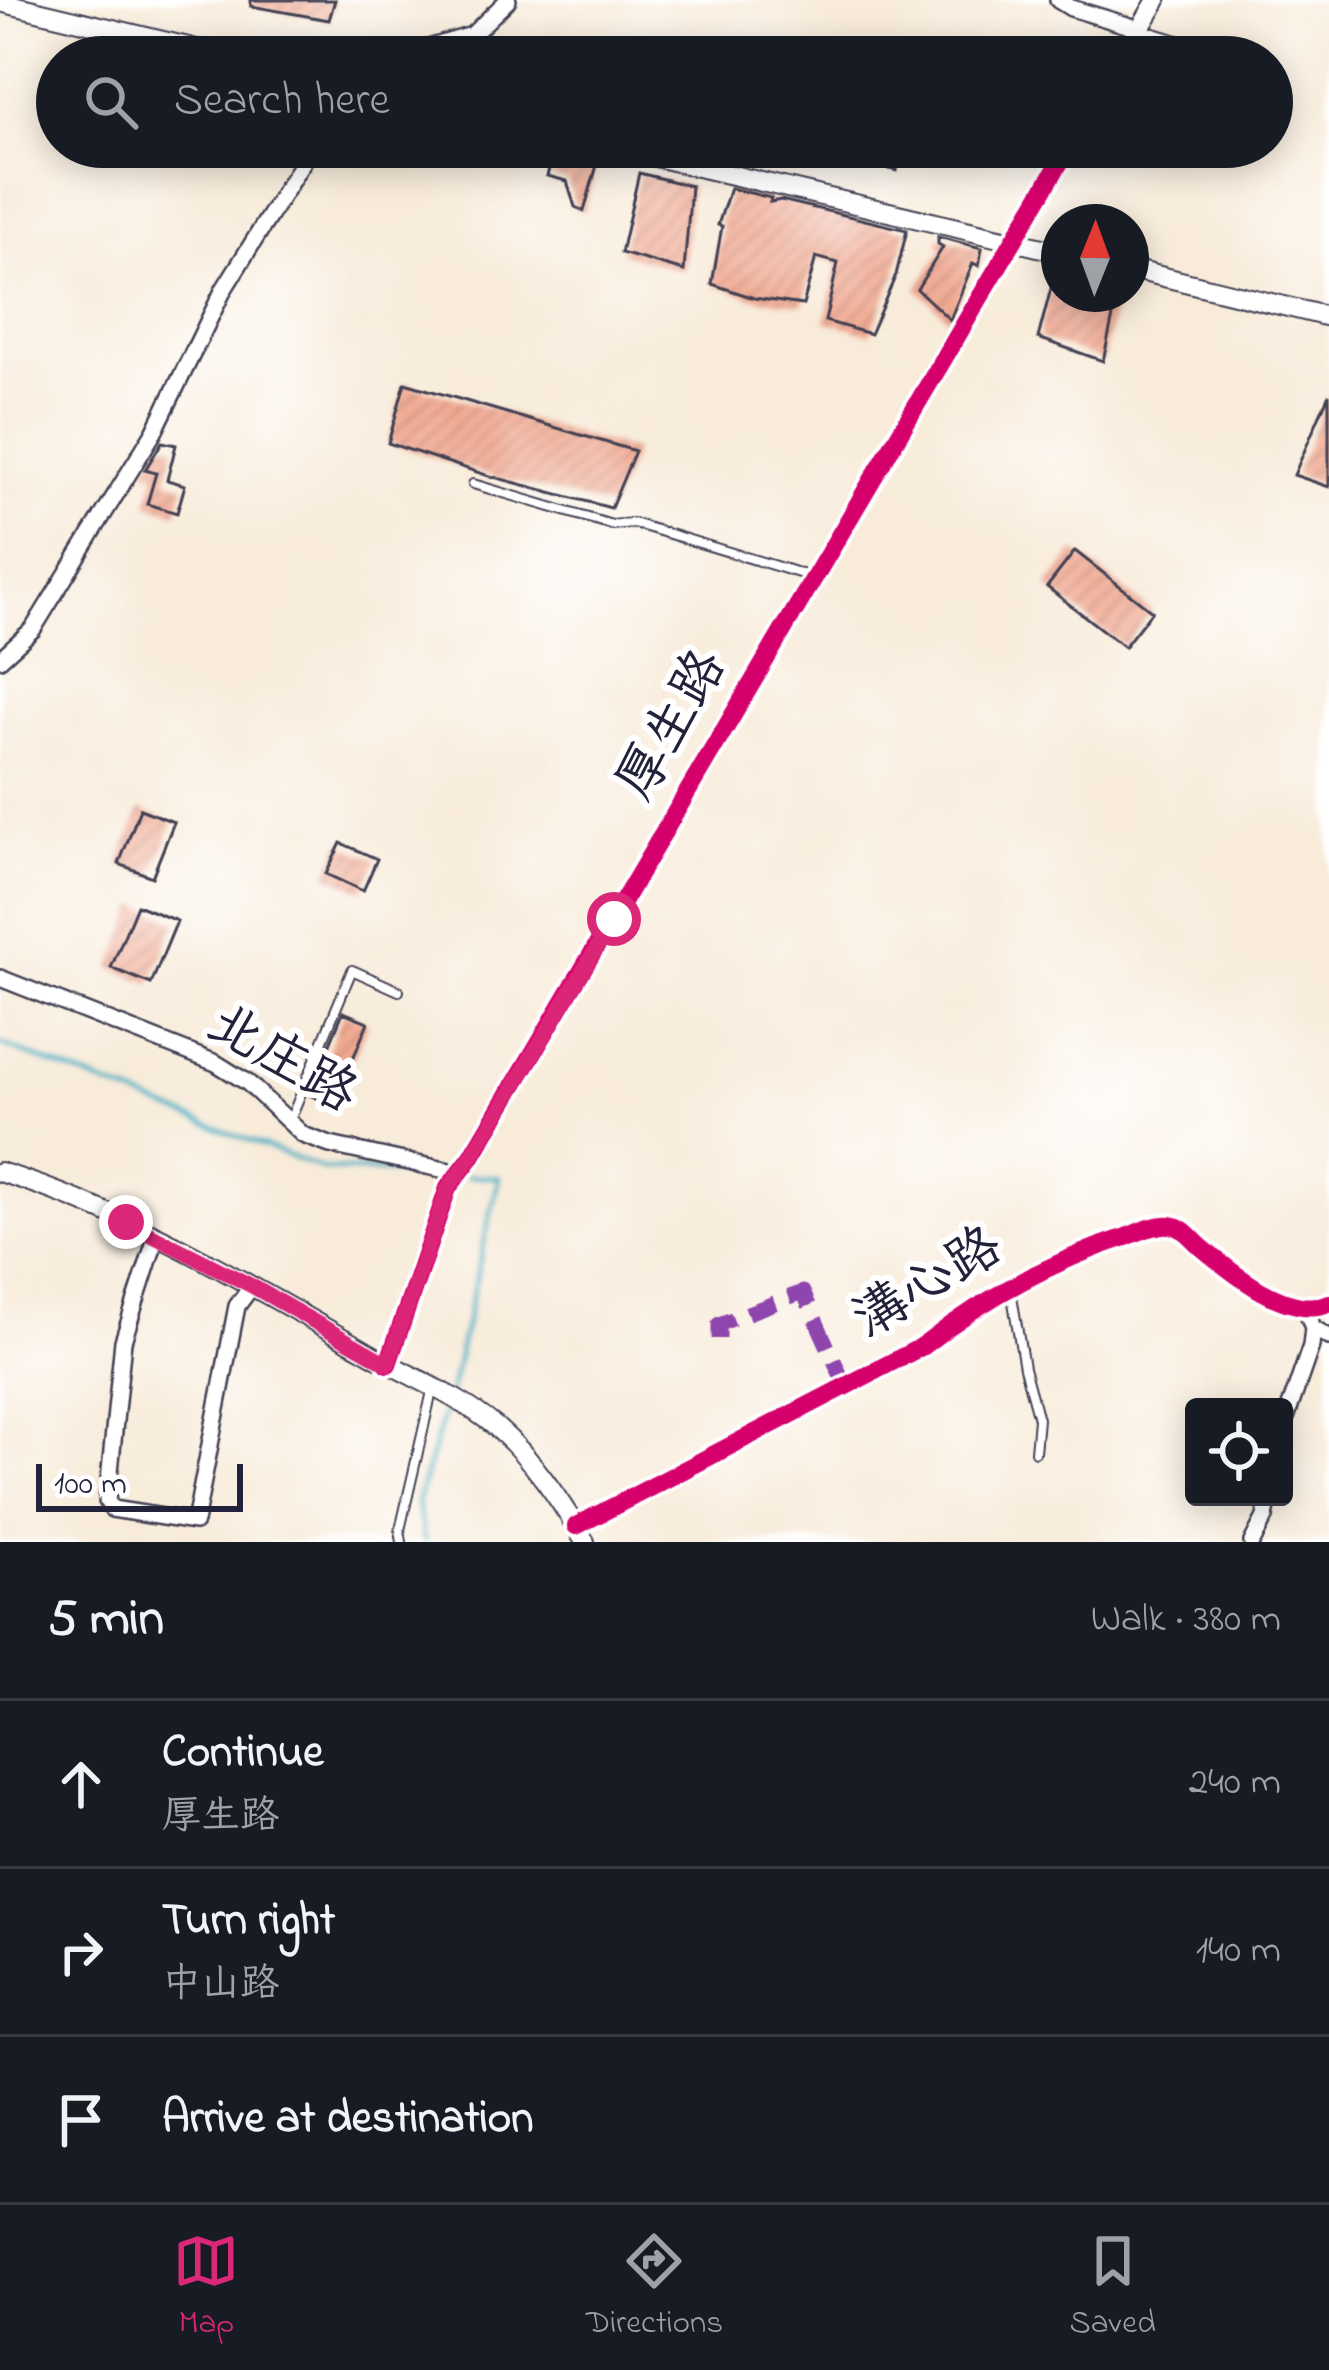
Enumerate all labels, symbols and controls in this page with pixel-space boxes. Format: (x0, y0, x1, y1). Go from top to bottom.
search box (36, 36, 1293, 168)
icon: search (78, 69, 144, 135)
text: Search here (174, 69, 390, 135)
north arrow (1041, 204, 1149, 312)
street label: 厚生路 (600, 636, 748, 816)
route start (587, 892, 641, 946)
street label: 北庄路 (191, 987, 371, 1135)
route end (99, 1195, 153, 1249)
street label: 溝心路 (839, 1210, 1019, 1360)
map controls (1185, 1398, 1293, 1506)
button: locate (1185, 1398, 1293, 1506)
scale bar (36, 1458, 243, 1511)
text: 100 m (54, 1461, 127, 1509)
text: 5 min (48, 1583, 164, 1658)
text: Walk · 380 m (1091, 1592, 1281, 1649)
text: Continue (162, 1721, 323, 1787)
icon: ahead (48, 1751, 114, 1817)
text: 240 m (1189, 1755, 1281, 1812)
text: 厚生路 (162, 1789, 279, 1846)
text: Turn right (162, 1889, 335, 1955)
icon: right (48, 1919, 114, 1985)
text: 140 m (1196, 1923, 1281, 1980)
text: 中山路 (162, 1957, 279, 2014)
icon: arrive (48, 2087, 114, 2153)
text: Arrive at destination (162, 2087, 533, 2153)
tab: Map (173, 2228, 239, 2348)
tab: Directions (586, 2228, 723, 2348)
tab: Saved (1070, 2228, 1156, 2348)

